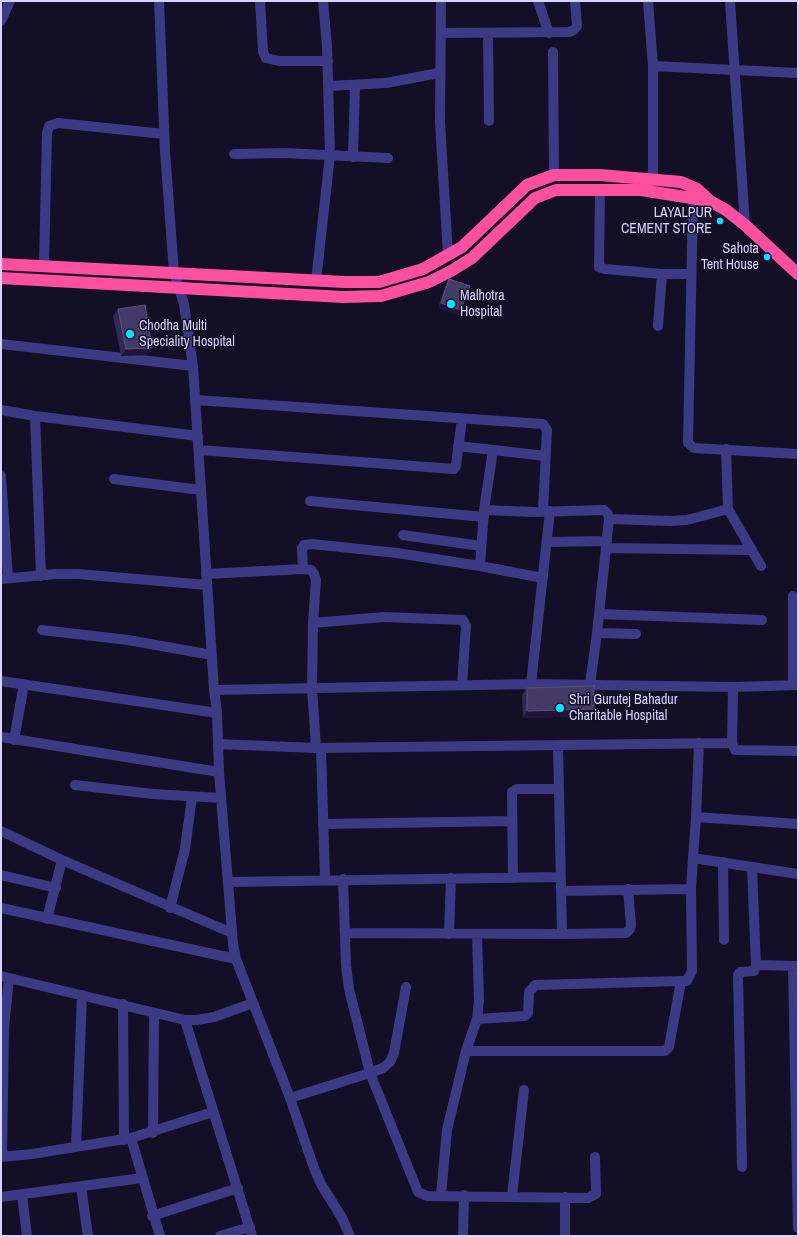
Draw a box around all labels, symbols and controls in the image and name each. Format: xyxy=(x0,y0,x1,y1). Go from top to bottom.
place label: LAYALPUR CEMENT STORE xyxy=(621,205,712,238)
marker: LAYALPUR CEMENT STORE xyxy=(715,216,725,226)
place label: Sahota Tent House xyxy=(701,241,759,274)
marker: Sahota Tent House xyxy=(762,252,772,262)
place label: Malhotra Hospital xyxy=(460,288,505,320)
marker: Malhotra Hospital xyxy=(445,298,457,310)
place label: Chodha Multi Speciality Hospital xyxy=(139,318,235,350)
marker: Chodha Multi Speciality Hospital xyxy=(124,328,136,340)
place label: Shri Gurutej Bahadur Charitable Hospital xyxy=(569,692,677,724)
marker: Shri Gurutej Bahadur Charitable Hospital xyxy=(554,702,566,714)

